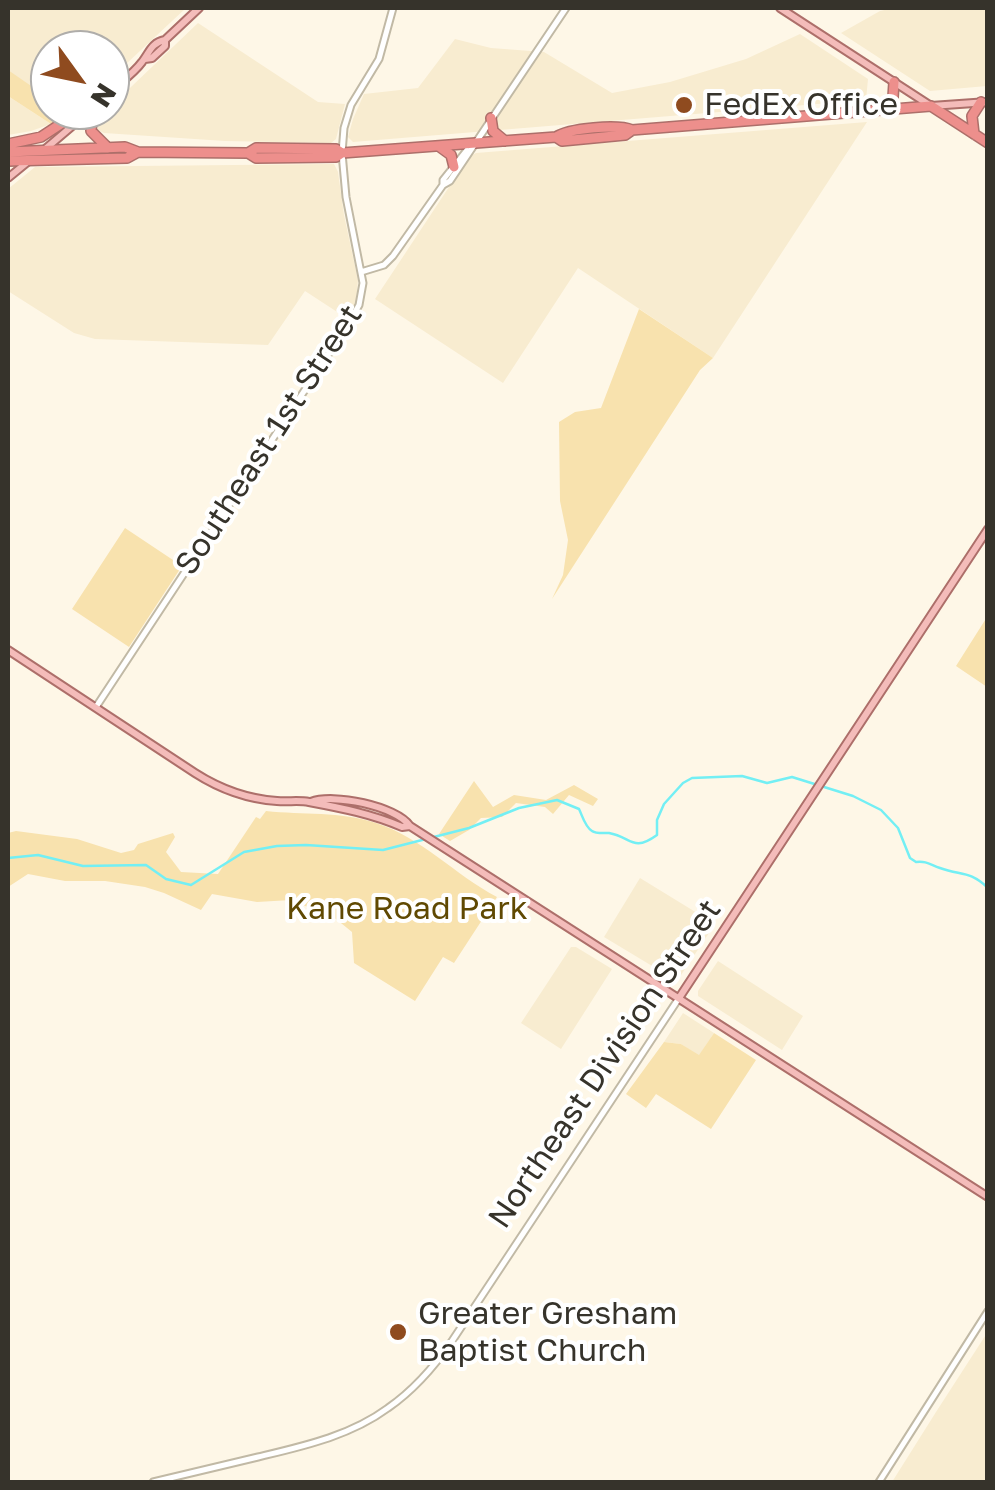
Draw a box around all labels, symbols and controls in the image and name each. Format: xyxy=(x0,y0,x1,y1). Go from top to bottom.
north arrow xyxy=(30,30,130,130)
text: N xyxy=(84,78,124,113)
place label: FedEx Office xyxy=(704,86,898,124)
marker: FedEx Office xyxy=(673,94,695,116)
street label: Southeast 1st Street xyxy=(167,298,371,582)
park label: Kane Road Park xyxy=(286,890,528,928)
street label: Northeast Division Street xyxy=(481,892,729,1236)
place label: Greater Gresham Baptist Church xyxy=(418,1295,677,1370)
marker: Greater Gresham Baptist Church xyxy=(387,1321,409,1343)

